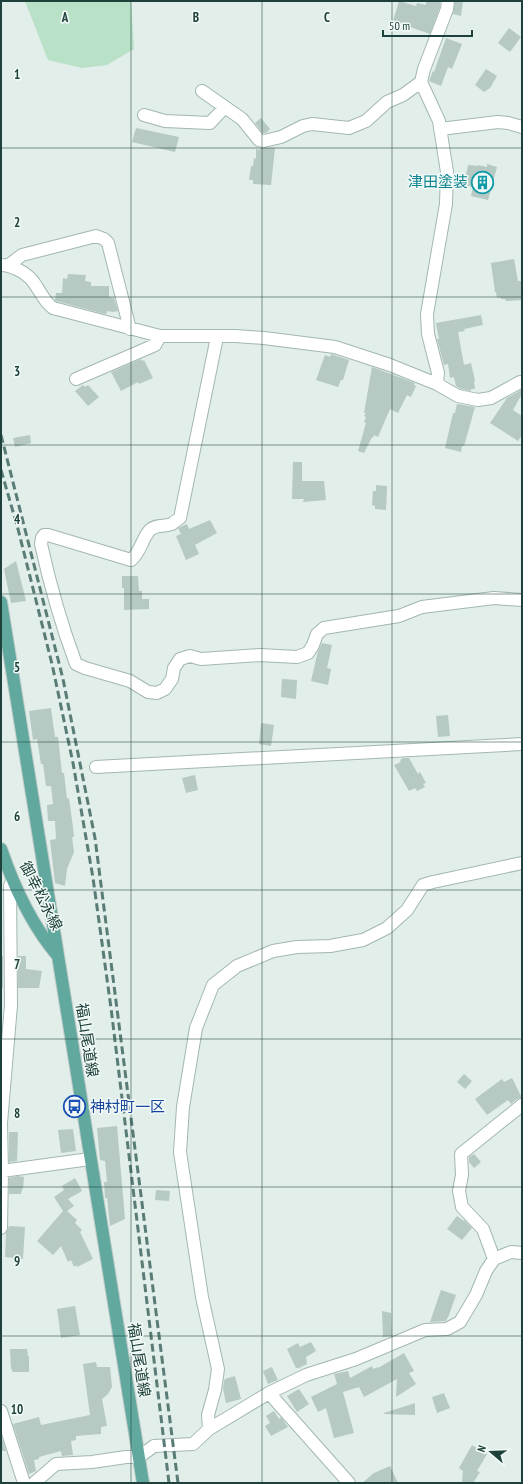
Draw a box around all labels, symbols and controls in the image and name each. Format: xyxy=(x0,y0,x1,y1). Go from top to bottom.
text: A xyxy=(61,9,69,26)
text: B xyxy=(193,9,199,26)
text: C xyxy=(324,9,330,26)
scale bar xyxy=(383,12,472,38)
text: 50 m xyxy=(389,18,410,33)
text: 1 xyxy=(14,66,20,83)
building icon: 津田塗装 xyxy=(470,169,496,195)
place label: 津田塗装 xyxy=(408,172,468,191)
text: 2 xyxy=(14,214,20,231)
text: 3 xyxy=(14,363,20,380)
text: 4 xyxy=(14,511,21,528)
text: 5 xyxy=(14,659,20,676)
text: 6 xyxy=(14,808,20,825)
street label: 御幸松永線 xyxy=(16,858,67,934)
text: 7 xyxy=(14,956,20,973)
street label: 福山尾道線 xyxy=(72,1001,103,1078)
bus stop icon: 神村町一区 xyxy=(61,1094,87,1120)
place label: 神村町一区 xyxy=(90,1097,165,1116)
text: 8 xyxy=(14,1105,20,1122)
text: 9 xyxy=(14,1253,20,1270)
street label: 福山尾道線 xyxy=(124,1321,155,1398)
text: 10 xyxy=(11,1401,23,1418)
north arrow xyxy=(471,1432,511,1472)
text: N xyxy=(474,1444,489,1454)

